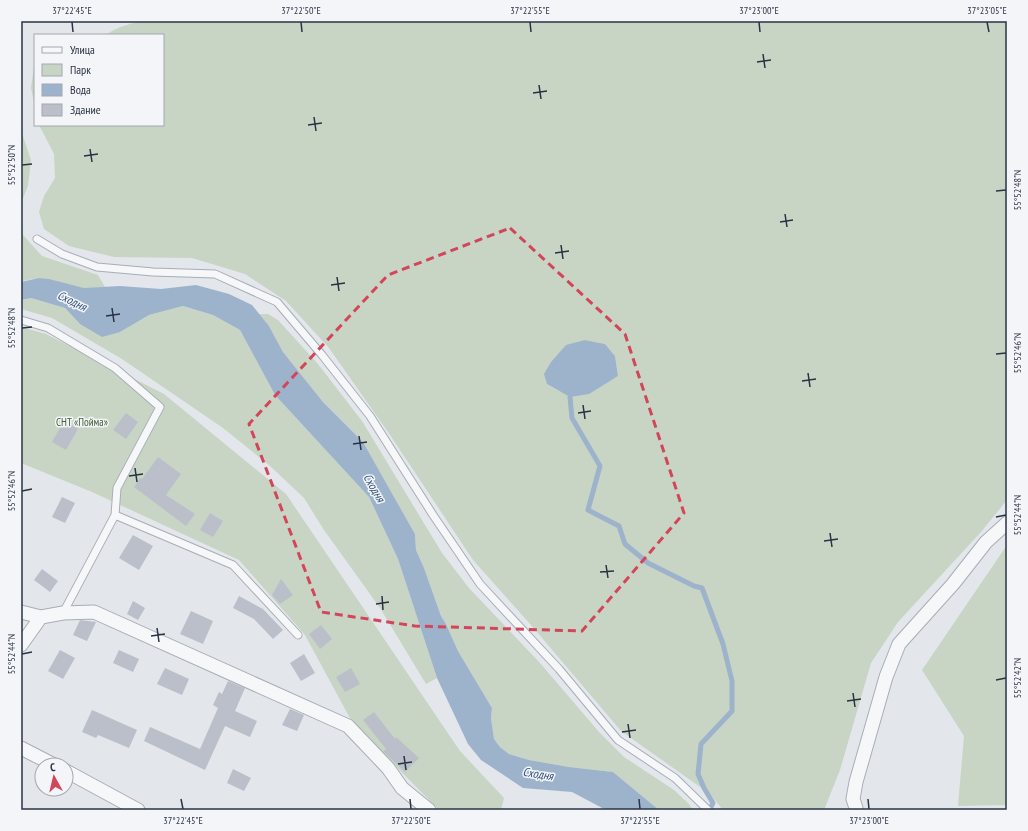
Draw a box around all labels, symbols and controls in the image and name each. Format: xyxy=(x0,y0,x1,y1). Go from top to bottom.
text: 37°22'45"E xyxy=(52,4,92,17)
text: 37°22'50"E xyxy=(281,4,321,17)
text: 37°22'55"E xyxy=(510,4,550,17)
text: 37°23'00"E xyxy=(739,4,779,17)
text: 37°23'05"E xyxy=(967,4,1007,17)
legend xyxy=(34,34,164,126)
text: Улица xyxy=(70,42,95,57)
text: Парк xyxy=(70,62,91,77)
text: Вода xyxy=(70,82,91,97)
text: Здание xyxy=(70,102,101,117)
text: 55°52'50"N xyxy=(5,145,18,185)
text: 55°52'48"N xyxy=(1011,170,1024,210)
water label: Сходня xyxy=(55,287,90,315)
text: 55°52'48"N xyxy=(5,308,18,348)
text: 55°52'46"N xyxy=(1011,333,1024,373)
park label: СНТ «Пойма» xyxy=(56,415,108,429)
text: 55°52'46"N xyxy=(5,471,18,511)
water label: Сходня xyxy=(360,471,389,506)
text: 55°52'44"N xyxy=(1011,495,1024,535)
text: 55°52'44"N xyxy=(5,634,18,674)
text: 55°52'42"N xyxy=(1011,658,1024,698)
north arrow xyxy=(34,757,74,797)
text: С xyxy=(49,760,56,774)
water label: Сходня xyxy=(522,764,556,783)
text: 37°22'45"E xyxy=(163,814,203,827)
text: 37°22'50"E xyxy=(391,814,431,827)
text: 37°22'55"E xyxy=(620,814,660,827)
text: 37°23'00"E xyxy=(849,814,889,827)

